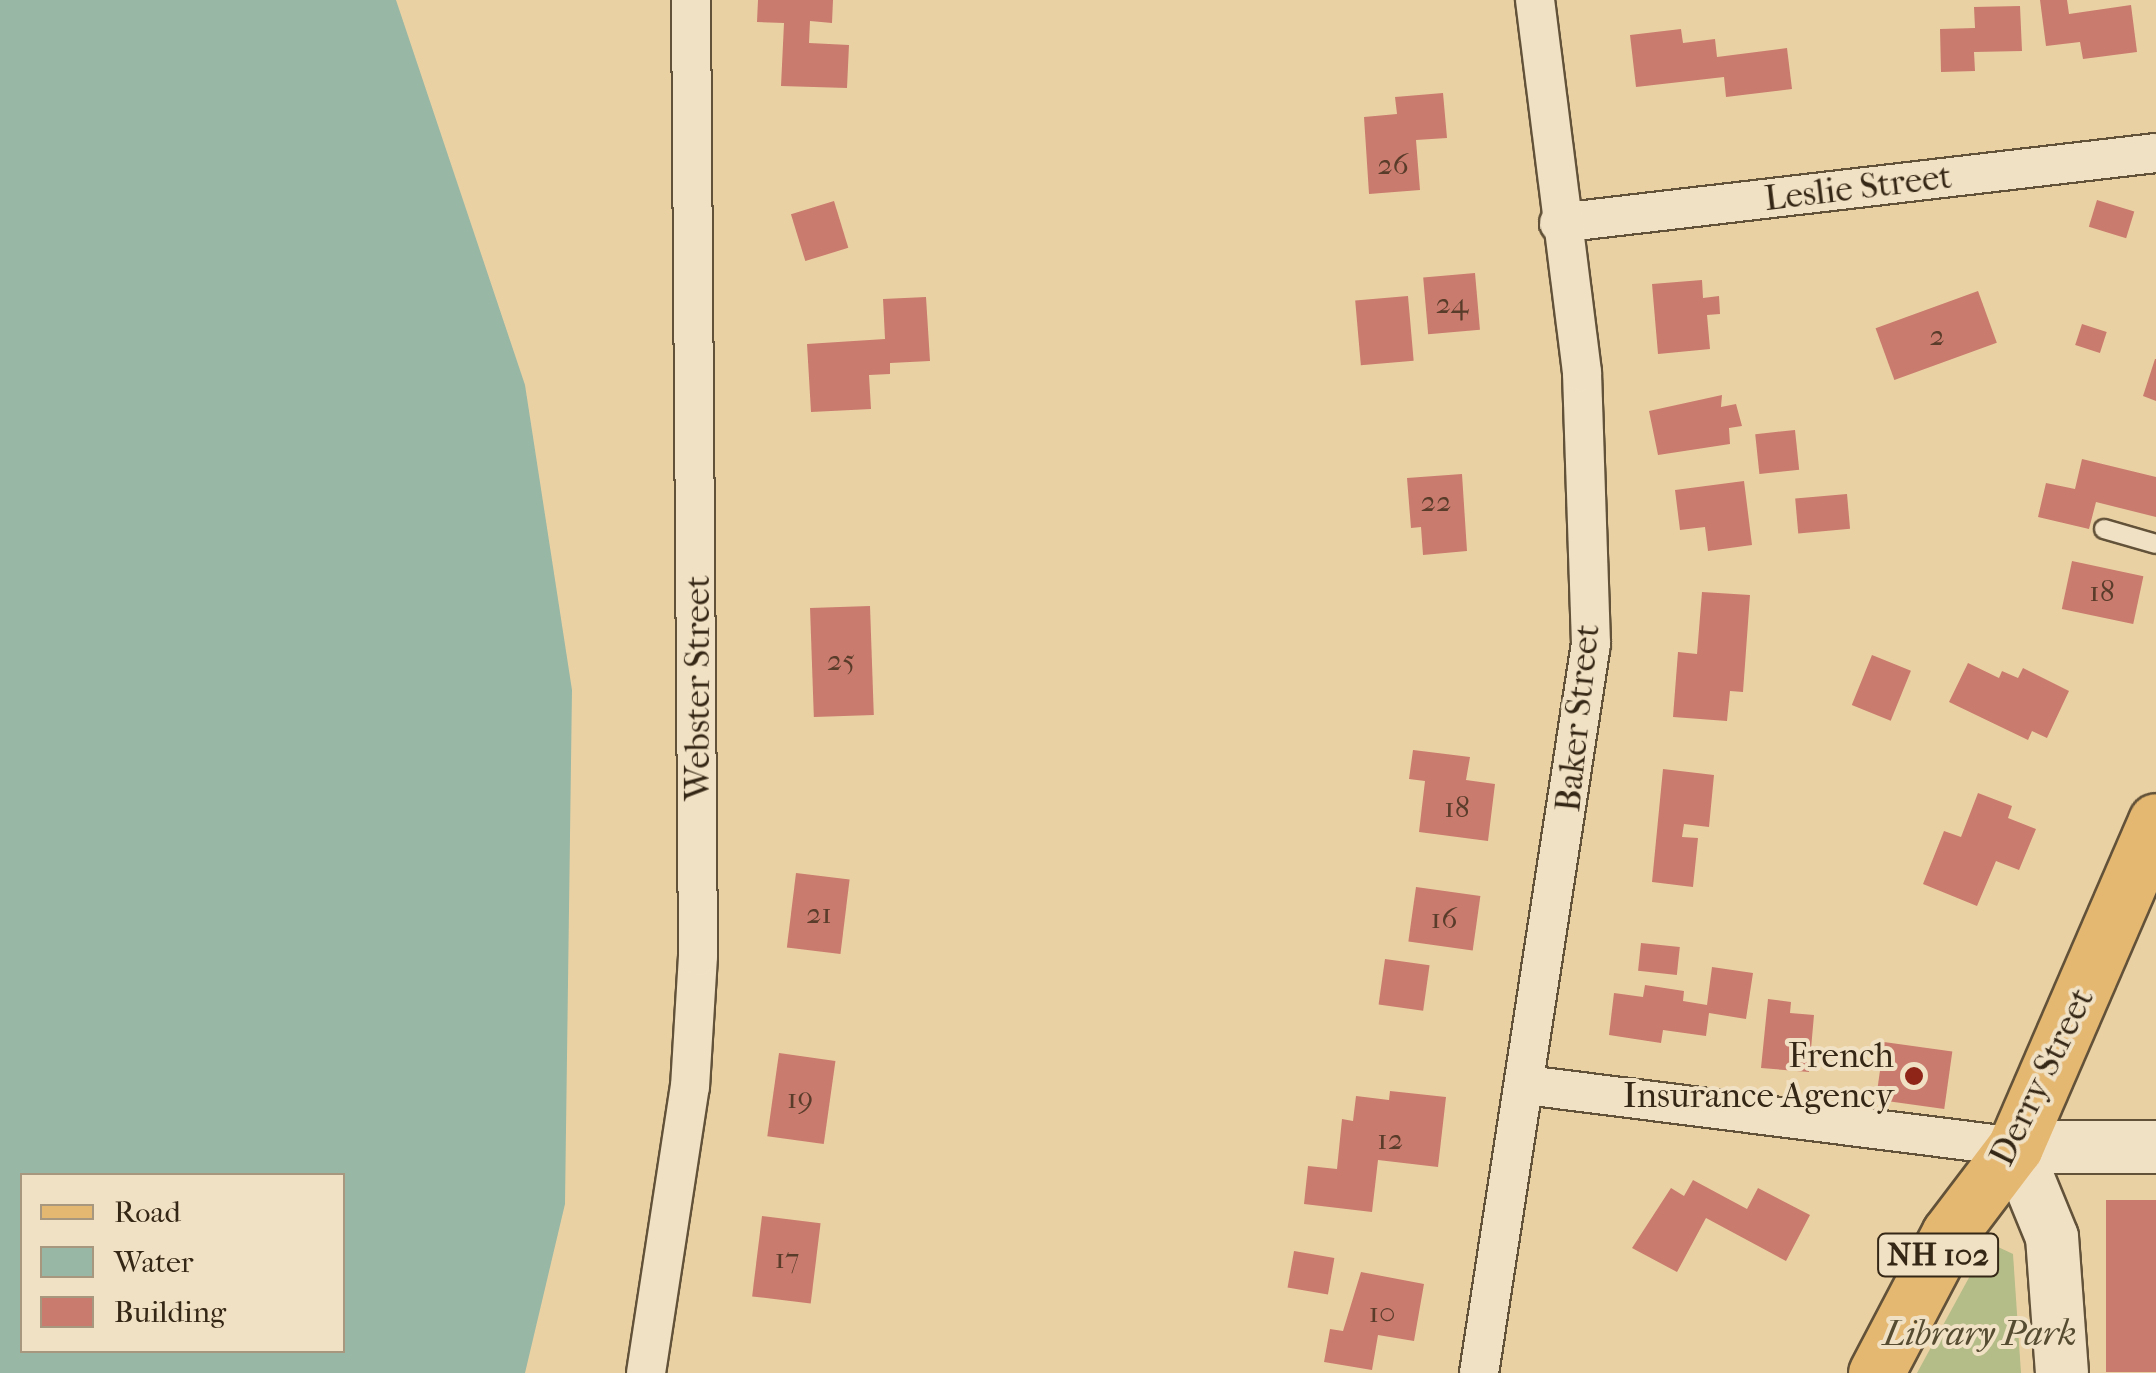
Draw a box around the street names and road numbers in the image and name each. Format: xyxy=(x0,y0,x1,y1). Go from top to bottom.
street label: Leslie Street xyxy=(1762,156,1954,220)
street label: Webster Street xyxy=(677,575,719,801)
street label: Baker Street xyxy=(1547,622,1609,814)
street label: Derry Street xyxy=(1981,981,2103,1173)
road number: NH 102 xyxy=(1876,1228,2000,1282)

